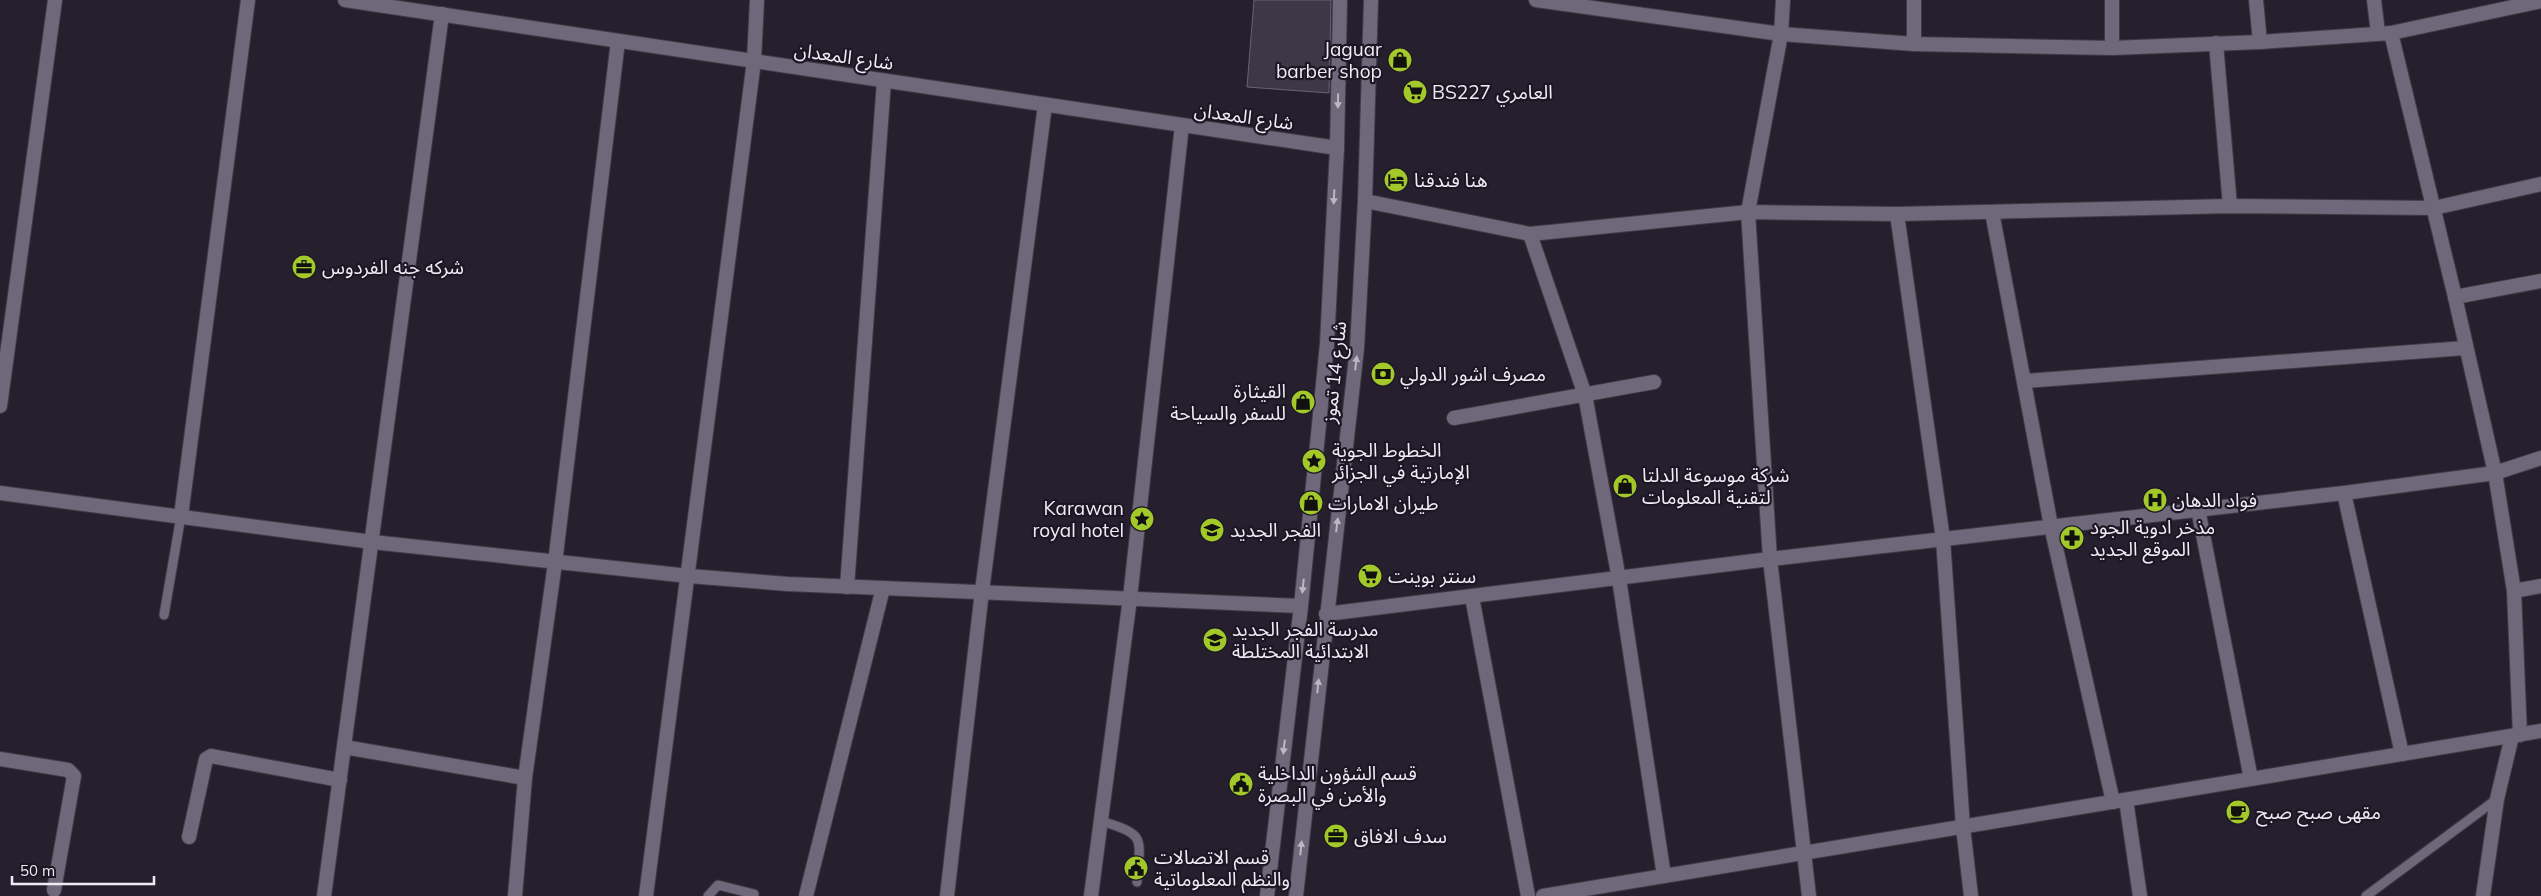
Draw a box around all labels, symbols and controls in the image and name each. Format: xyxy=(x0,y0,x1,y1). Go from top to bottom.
street label: شارع المعدان xyxy=(793,37,895,77)
place label: Jaguar barber shop xyxy=(1276,37,1382,83)
shop icon: Jaguar barber shop xyxy=(1387,47,1413,73)
supermarket icon: BS227 العامري xyxy=(1402,79,1428,105)
place label: BS227 العامري xyxy=(1432,80,1553,107)
one-way arrow xyxy=(1334,93,1342,109)
street label: شارع المعدان xyxy=(1193,97,1295,137)
hotel icon: هنا فندقنا xyxy=(1383,167,1409,193)
place label: هنا فندقنا xyxy=(1414,168,1488,192)
one-way arrow xyxy=(1330,189,1338,205)
office icon: شركه جنه الفردوس xyxy=(291,254,317,280)
place label: شركه جنه الفردوس xyxy=(322,255,464,279)
street label: شارع 14 تموز xyxy=(1317,320,1353,425)
one-way arrow xyxy=(1352,355,1360,371)
bank icon: مصرف اشور الدولي xyxy=(1370,361,1396,387)
place label: مصرف اشور الدولي xyxy=(1400,362,1546,389)
place label: القيثارة للسفر والسياحة xyxy=(1170,379,1286,425)
shop icon: القيثارة للسفر والسياحة xyxy=(1290,389,1316,415)
place label: الخطوط الجوية الإمارتية في الجزائر xyxy=(1331,438,1470,487)
place icon: الخطوط الجوية الإمارتية في الجزائر xyxy=(1301,448,1327,474)
place label: شركة موسوعة الدلتا لتقنية المعلومات xyxy=(1642,463,1789,509)
shop icon: شركة موسوعة الدلتا لتقنية المعلومات xyxy=(1612,473,1638,499)
hospital icon: فواد الدهان xyxy=(2142,487,2168,513)
place label: فواد الدهان xyxy=(2172,488,2257,512)
shop icon: طيران الامارات xyxy=(1298,490,1324,516)
place label: طيران الامارات xyxy=(1328,491,1439,515)
place label: Karawan royal hotel xyxy=(1032,496,1124,542)
place icon: Karawan royal hotel xyxy=(1129,506,1155,532)
place label: مذخر ادوية الجود الموقع الجديد xyxy=(2090,515,2215,564)
one-way arrow xyxy=(1333,516,1341,532)
school or university icon: الفجر الجديد xyxy=(1199,517,1225,543)
place label: الفجر الجديد xyxy=(1230,518,1321,542)
pharmacy icon: مذخر ادوية الجود الموقع الجديد xyxy=(2059,525,2085,551)
supermarket icon: سنتر بوينت xyxy=(1357,563,1383,589)
place label: سنتر بوينت xyxy=(1388,564,1476,588)
one-way arrow xyxy=(1298,578,1306,594)
place label: مدرسة الفجر الجديد الابتدائية المختلطة xyxy=(1232,617,1379,663)
school or university icon: مدرسة الفجر الجديد الابتدائية المختلطة xyxy=(1202,627,1228,653)
one-way arrow xyxy=(1315,678,1323,694)
one-way arrow xyxy=(1280,739,1288,755)
place label: قسم الشؤون الداخلية والأمن في البصرة xyxy=(1258,761,1417,810)
public building icon: قسم الشؤون الداخلية والأمن في البصرة xyxy=(1228,771,1254,797)
cafe icon: مقهى صبح صبح xyxy=(2225,799,2251,825)
place label: مقهى صبح صبح xyxy=(2256,800,2381,827)
office icon: سدف الافاق xyxy=(1323,823,1349,849)
place label: سدف الافاق xyxy=(1354,824,1447,848)
one-way arrow xyxy=(1297,839,1305,855)
place label: قسم الاتصالات والنظم المعلوماتية xyxy=(1154,845,1290,894)
scale bar xyxy=(12,854,155,886)
public building icon: قسم الاتصالات والنظم المعلوماتية xyxy=(1123,855,1149,881)
text: 50 m xyxy=(20,861,55,880)

